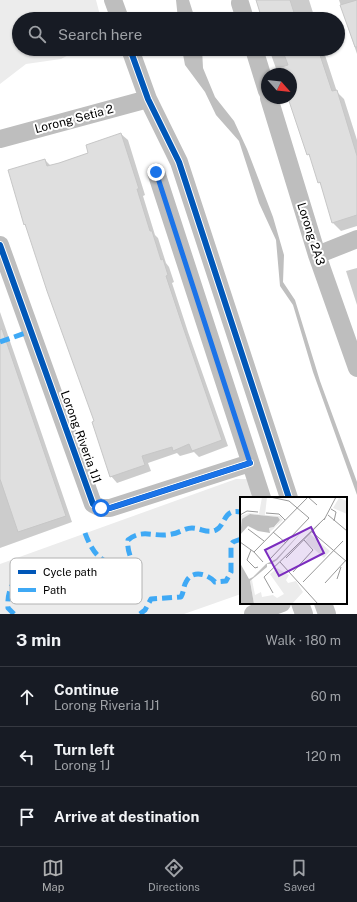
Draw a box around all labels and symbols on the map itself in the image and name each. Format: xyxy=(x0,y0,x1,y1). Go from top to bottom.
north arrow xyxy=(261,68,297,104)
street label: Lorong Setia 2 xyxy=(33,102,115,136)
route end xyxy=(147,163,165,181)
street label: Lorong 2A3 xyxy=(294,201,328,267)
street label: Lorong Riveria 1J1 xyxy=(58,389,104,485)
inset map xyxy=(240,497,347,604)
route start xyxy=(92,499,110,517)
legend xyxy=(10,558,142,604)
text: Cycle path xyxy=(43,566,97,578)
text: Path xyxy=(43,584,66,596)

